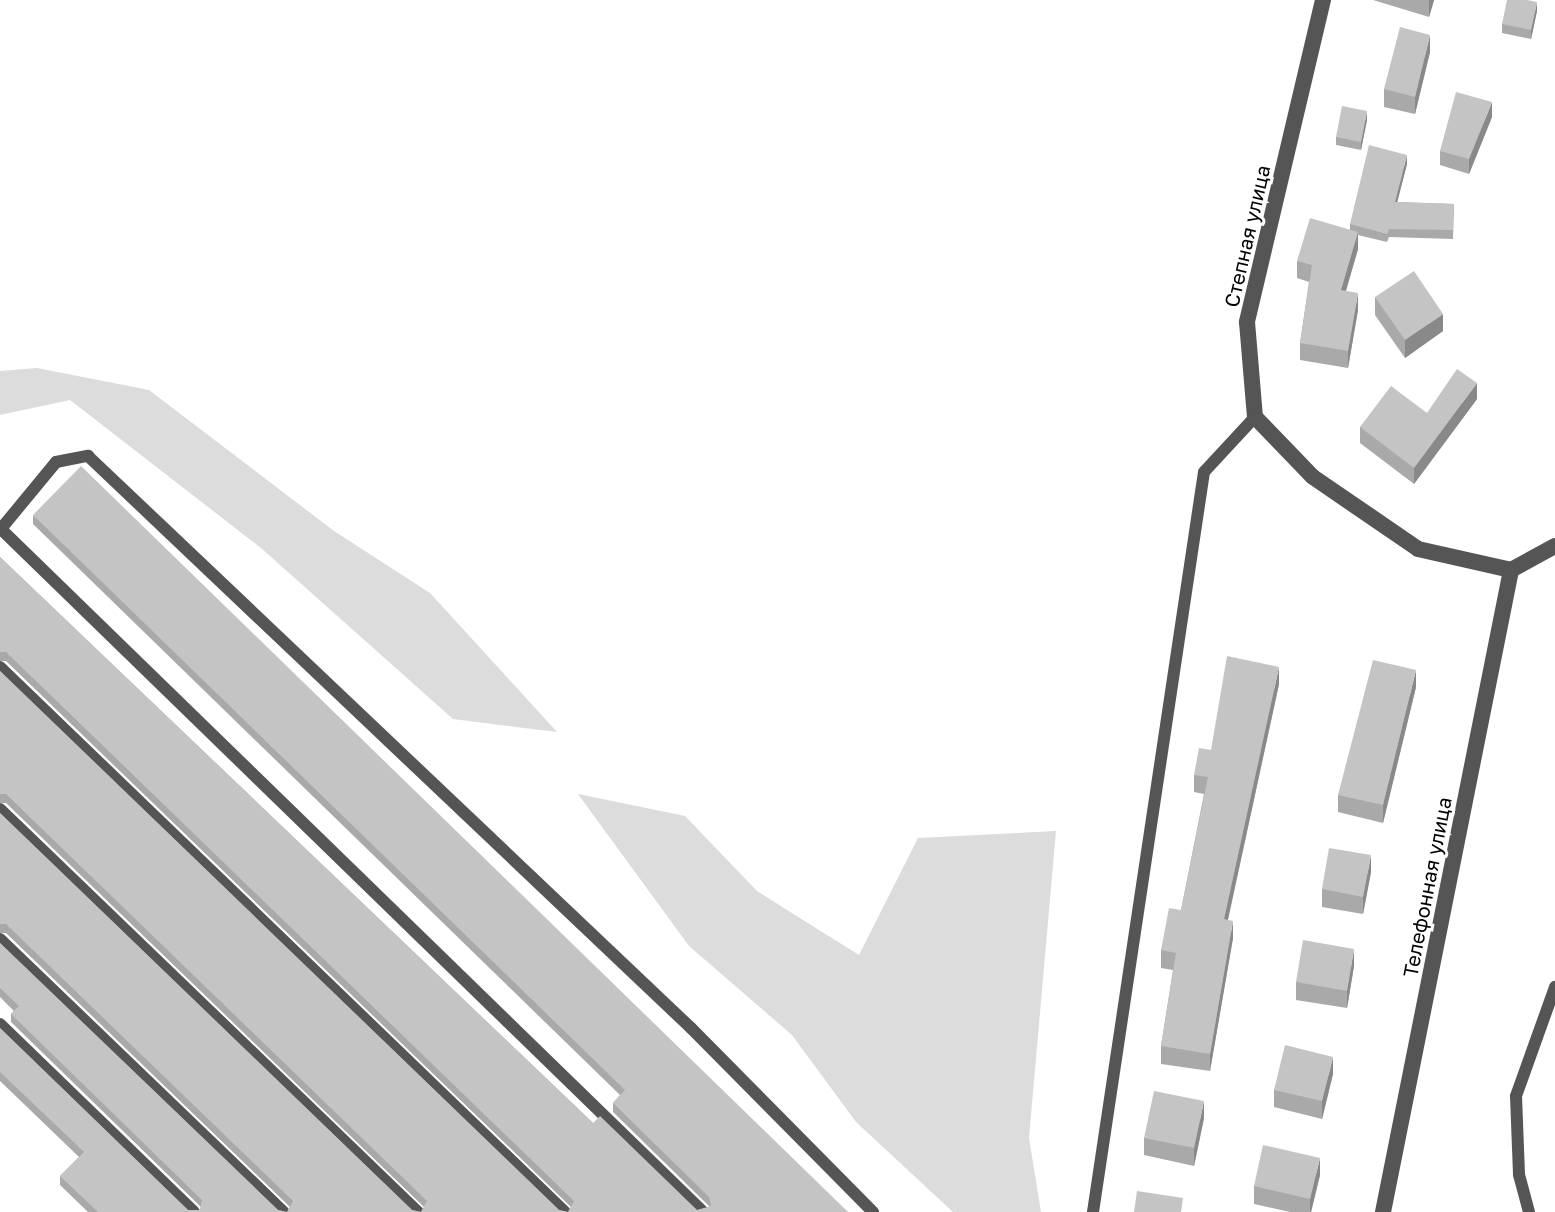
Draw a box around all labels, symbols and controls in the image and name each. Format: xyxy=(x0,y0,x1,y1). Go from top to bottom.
street label: Степная улица xyxy=(1219,163,1275,309)
street label: Телефонная улица xyxy=(1398,795,1456,979)

